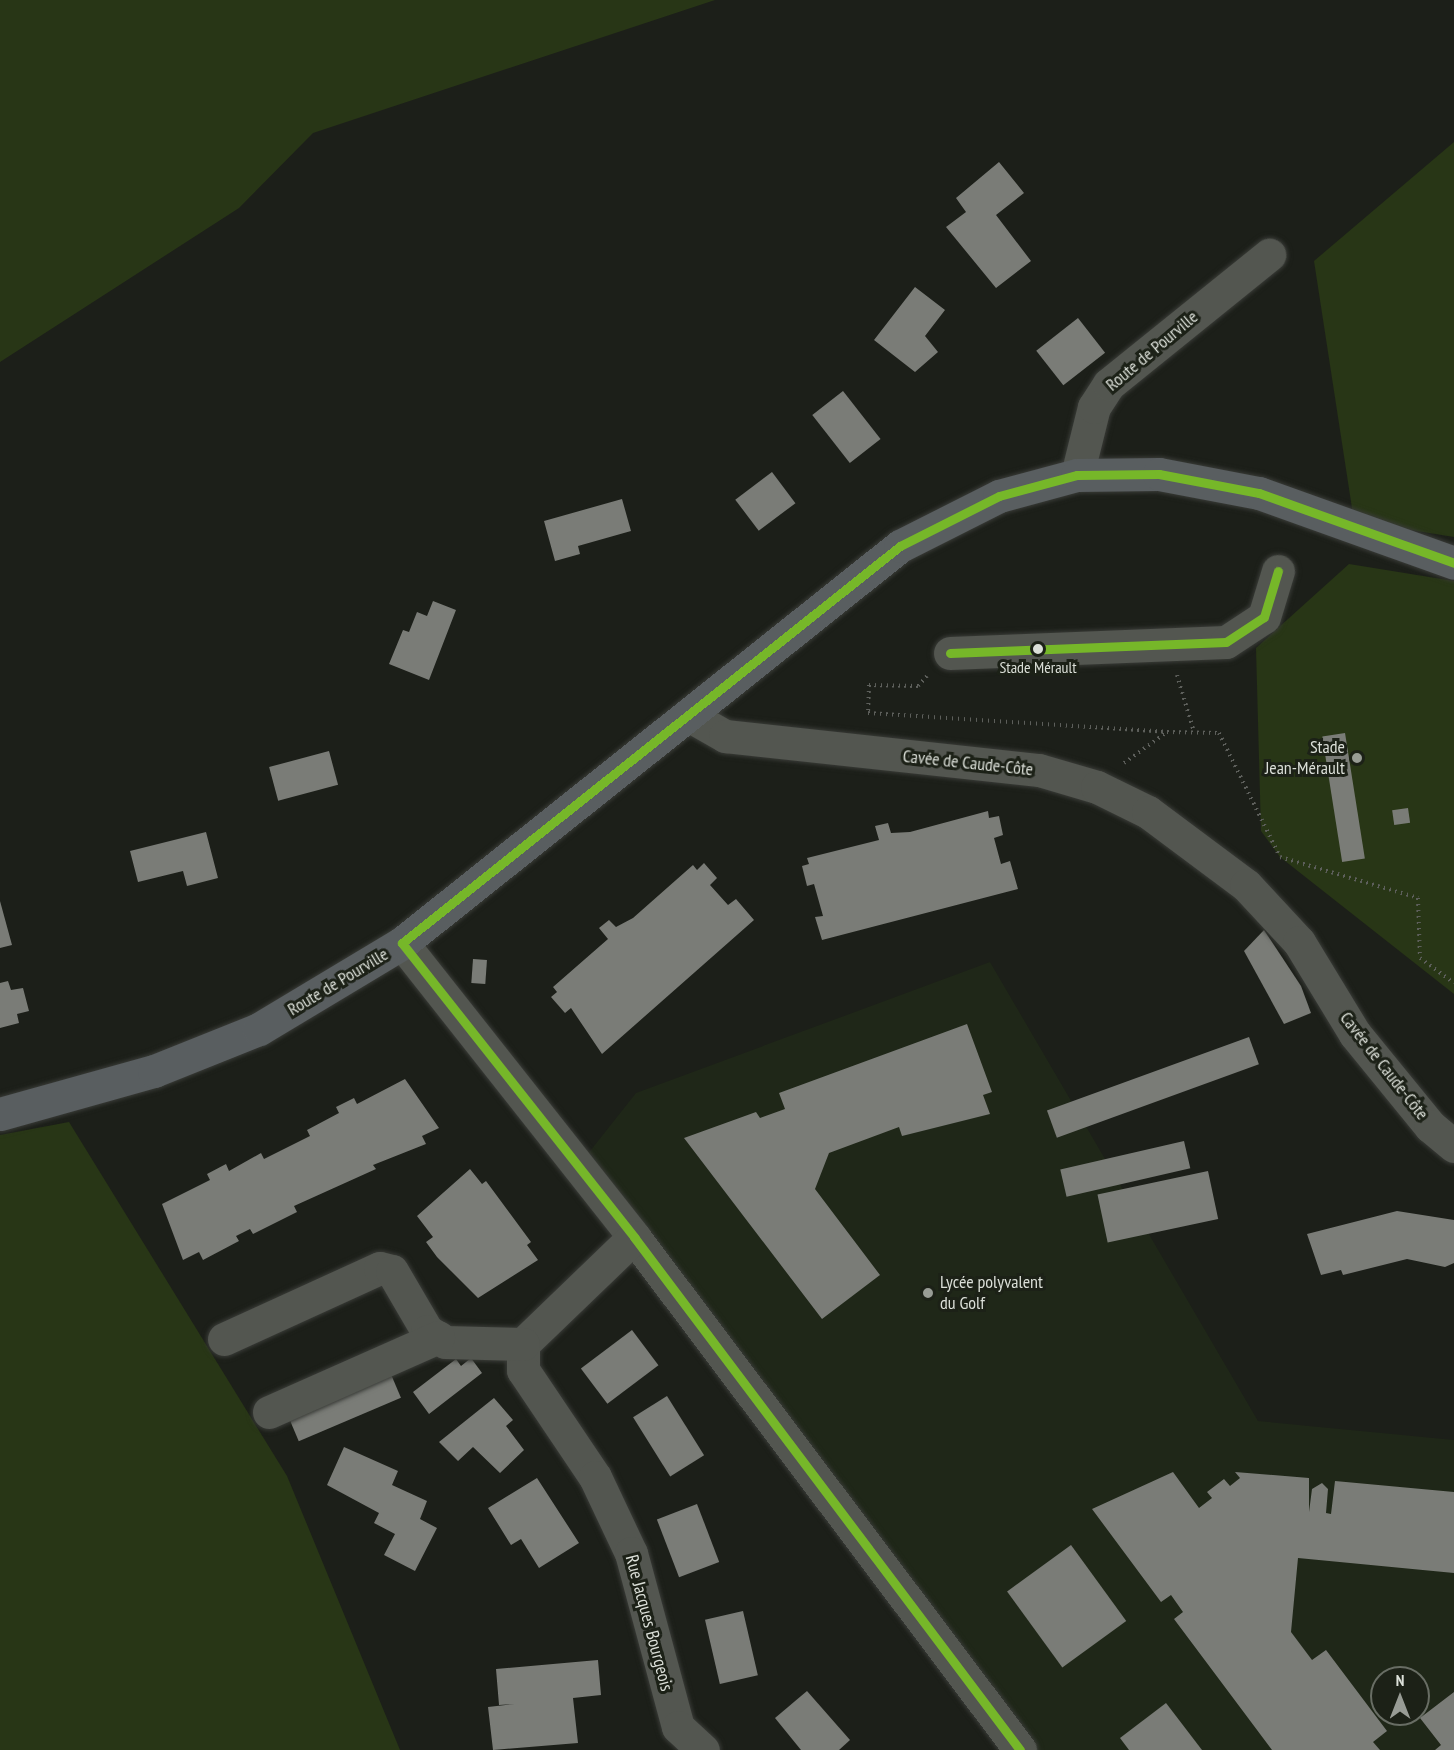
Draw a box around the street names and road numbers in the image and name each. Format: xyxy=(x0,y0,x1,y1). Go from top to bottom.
street label: Route de Pourville xyxy=(1102,306,1202,396)
street label: Cavée de Caude-Côte xyxy=(902,745,1034,781)
street label: Route de Pourville xyxy=(284,944,392,1020)
street label: Cavée de Caude-Côte xyxy=(1335,1008,1433,1124)
street label: Rue Jacques Bourgeois xyxy=(620,1553,678,1693)

